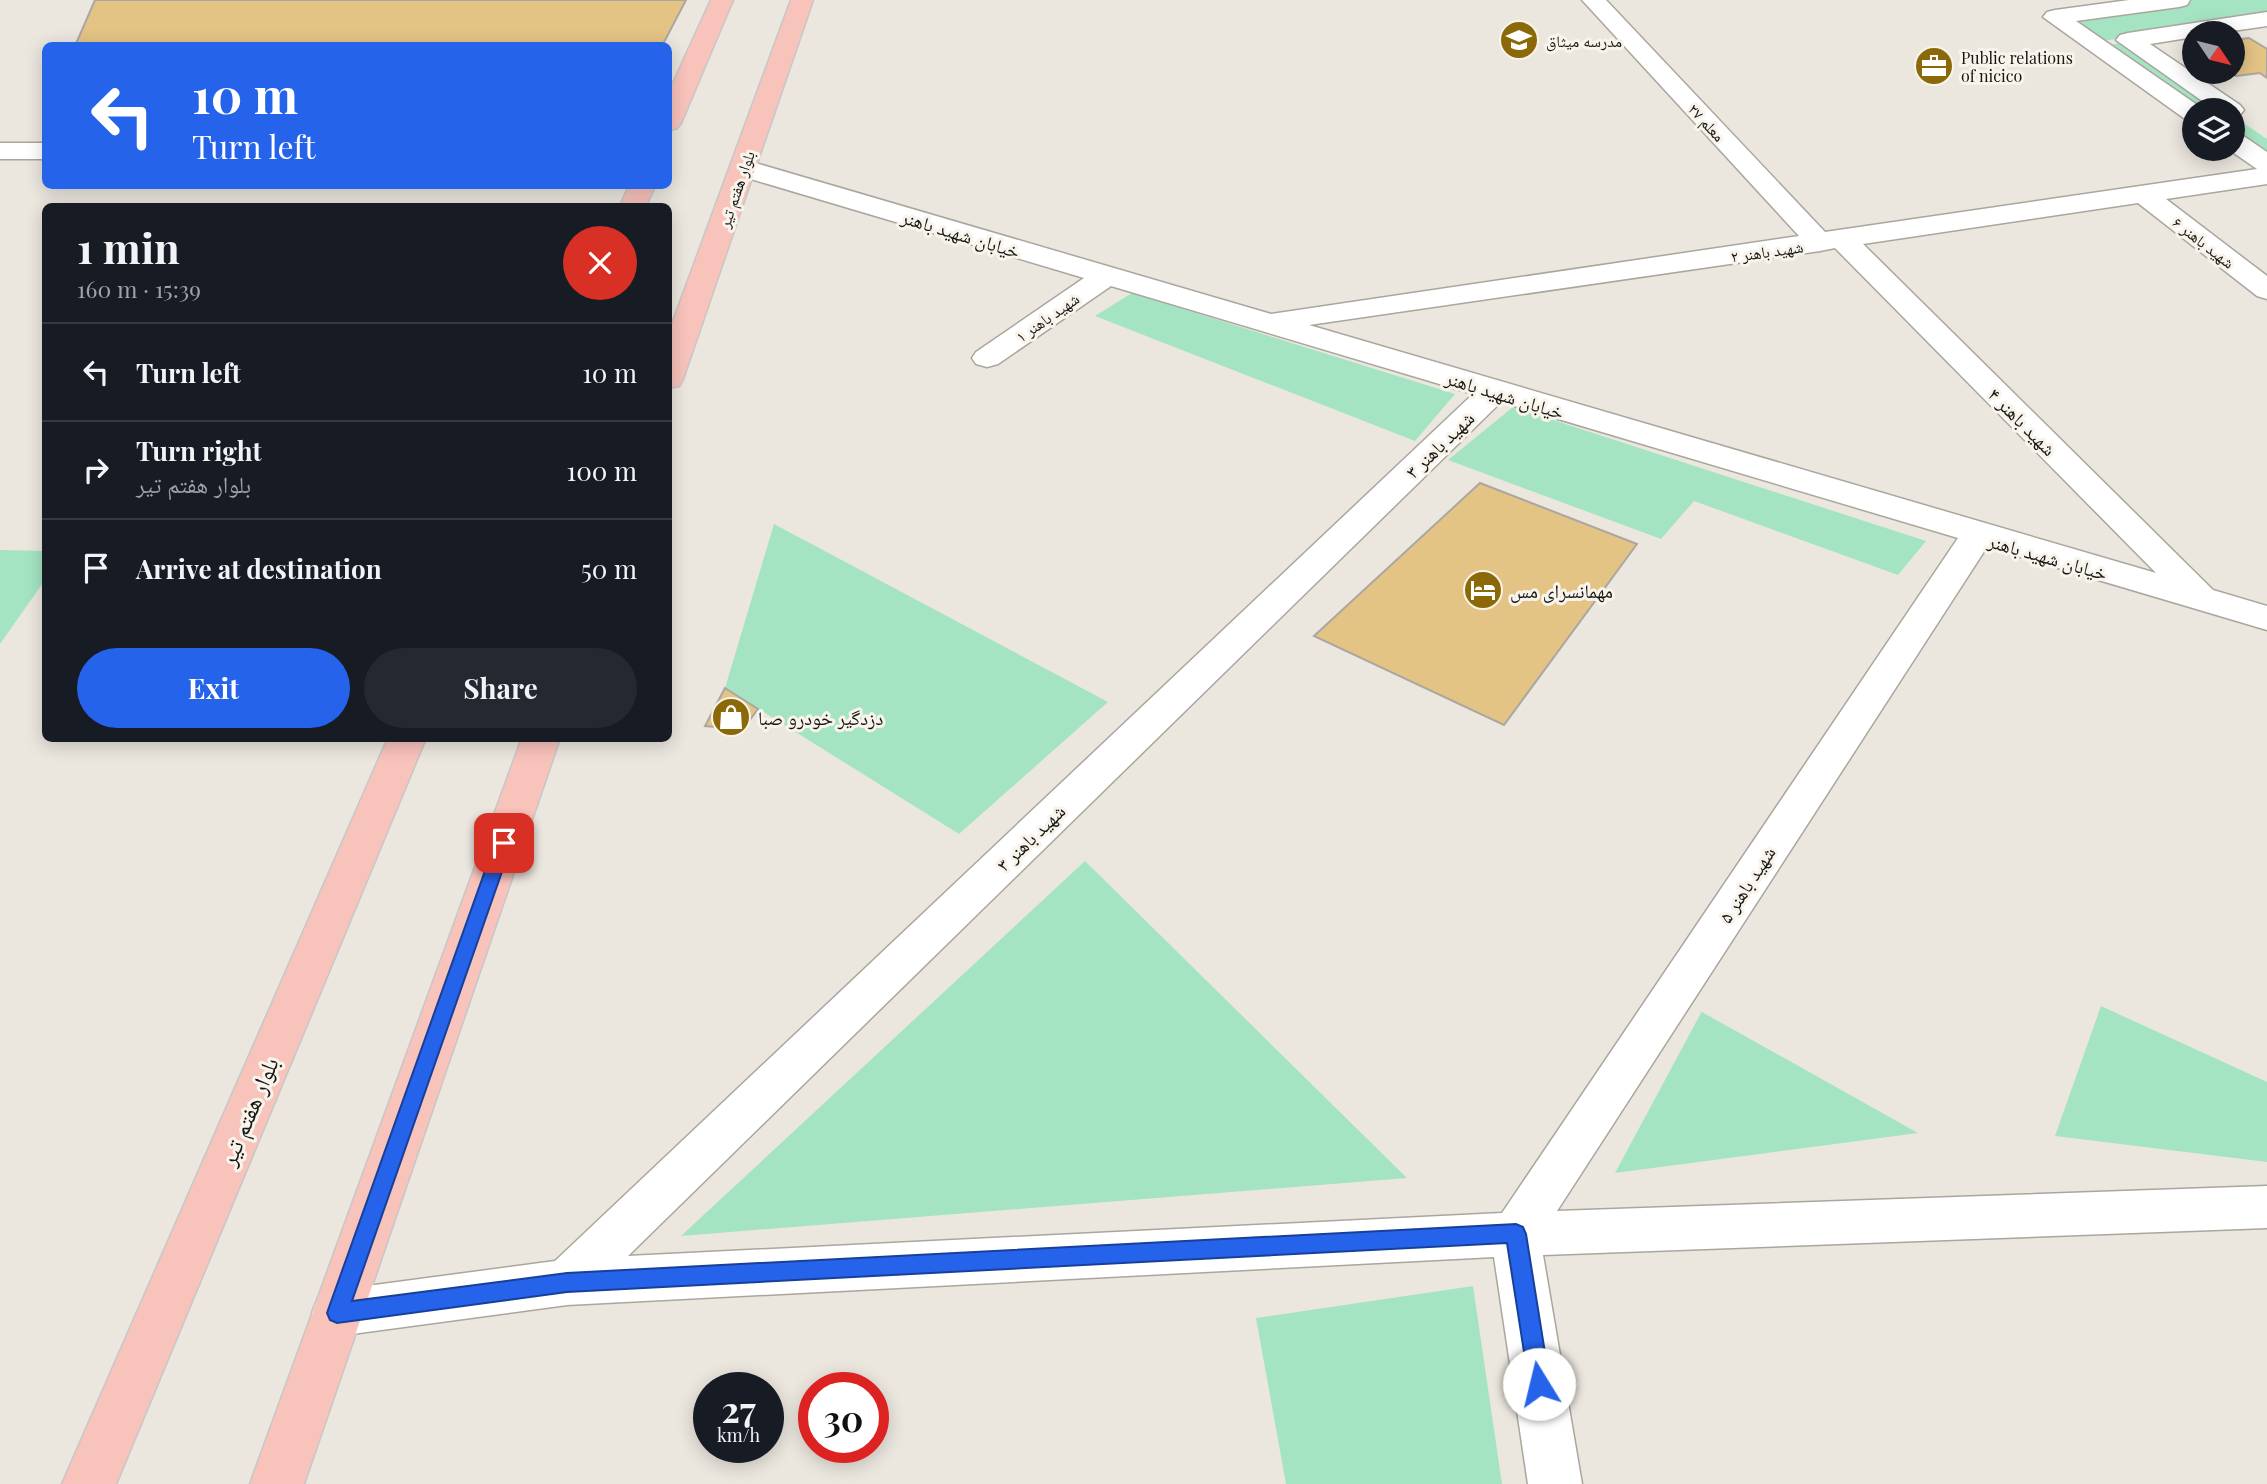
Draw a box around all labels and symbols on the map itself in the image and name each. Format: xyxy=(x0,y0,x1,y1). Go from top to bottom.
school or university icon: مدرسه میثاق xyxy=(1498,19,1540,61)
north arrow xyxy=(2182,21,2245,84)
place label: مدرسه میثاق xyxy=(1546,30,1622,52)
office icon: Public relations of nicico xyxy=(1913,45,1955,87)
place label: Public relations of nicico xyxy=(1961,47,2073,86)
street label: معلم ۲۷ xyxy=(1683,99,1730,146)
street label: بلوار هفتم تیر xyxy=(713,148,760,232)
street label: خیابان شهید باهنر xyxy=(897,202,1024,263)
street label: شهید باهنر ۶ xyxy=(2169,211,2239,273)
street label: شهید باهنر ۲ xyxy=(1729,236,1805,266)
street label: شهید باهنر ۱ xyxy=(1011,288,1083,346)
street label: خیابان شهید باهنر xyxy=(1441,363,1568,424)
street label: شهید باهنر ۴ xyxy=(1983,381,2063,461)
street label: شهید باهنر ۳ xyxy=(1399,405,1479,483)
street label: خیابان شهید باهنر xyxy=(1984,526,2111,585)
hotel icon: مهمانسرای مس xyxy=(1462,569,1504,611)
place label: مهمانسرای مس xyxy=(1510,577,1613,603)
shop icon: دزدگیر خودرو صبا xyxy=(710,696,752,738)
place label: دزدگیر خودرو صبا xyxy=(758,704,883,730)
street label: شهید باهنر ۳ xyxy=(990,798,1070,876)
pin xyxy=(474,813,534,873)
street label: شهید باهنر ۵ xyxy=(1712,841,1780,927)
street label: بلوار هفتم تیر xyxy=(211,1052,287,1172)
position arrow xyxy=(1502,1347,1576,1421)
speed limit sign: 30 xyxy=(798,1372,889,1463)

